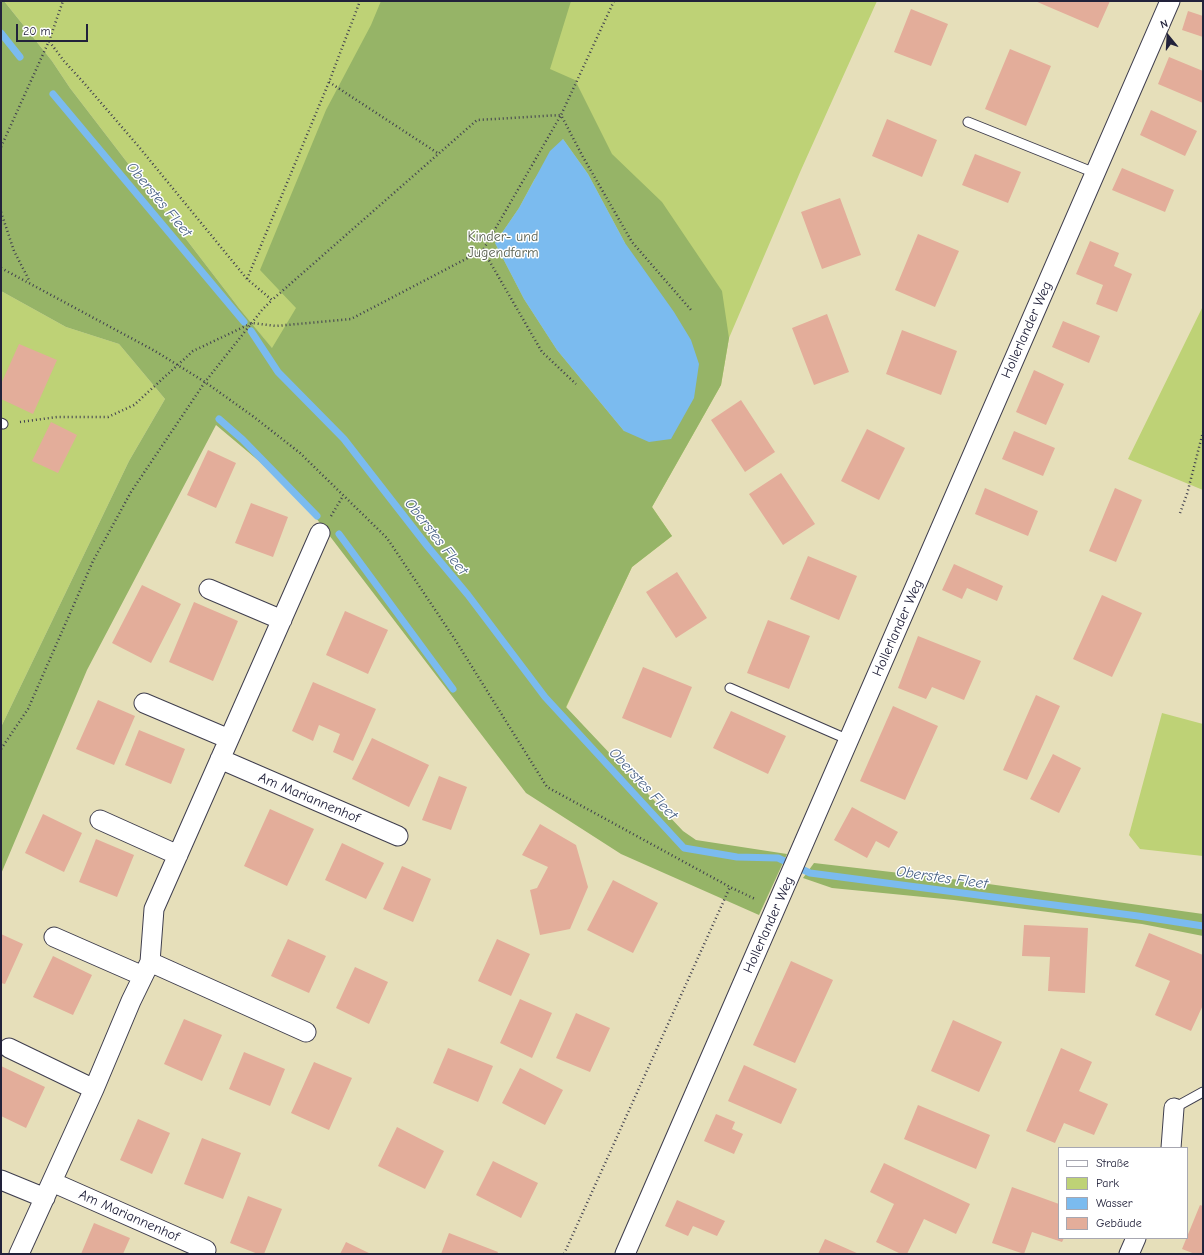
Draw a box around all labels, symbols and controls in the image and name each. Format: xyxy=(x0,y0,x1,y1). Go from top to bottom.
scale bar xyxy=(18,16,90,42)
north arrow xyxy=(1148,16,1188,56)
text: N xyxy=(1159,17,1170,31)
text: 20 m xyxy=(23,24,51,38)
water label: Oberstes Fleet xyxy=(122,159,196,241)
park label: Kinder- und Jugendfarm xyxy=(467,229,539,262)
street label: Hollerlander Weg xyxy=(998,279,1056,381)
water label: Oberstes Fleet xyxy=(400,495,472,579)
street label: Hollerlander Weg xyxy=(869,577,927,679)
water label: Oberstes Fleet xyxy=(605,744,681,824)
street label: Am Mariannenhof xyxy=(256,769,362,827)
water label: Oberstes Fleet xyxy=(895,863,989,893)
street label: Hollerlander Weg xyxy=(740,874,798,976)
legend xyxy=(1058,1147,1188,1239)
text: Straße xyxy=(1096,1156,1129,1170)
text: Park xyxy=(1096,1176,1119,1190)
street label: Am Mariannenhof xyxy=(76,1186,182,1246)
text: Wasser xyxy=(1096,1196,1133,1210)
text: Gebäude xyxy=(1096,1216,1142,1230)

